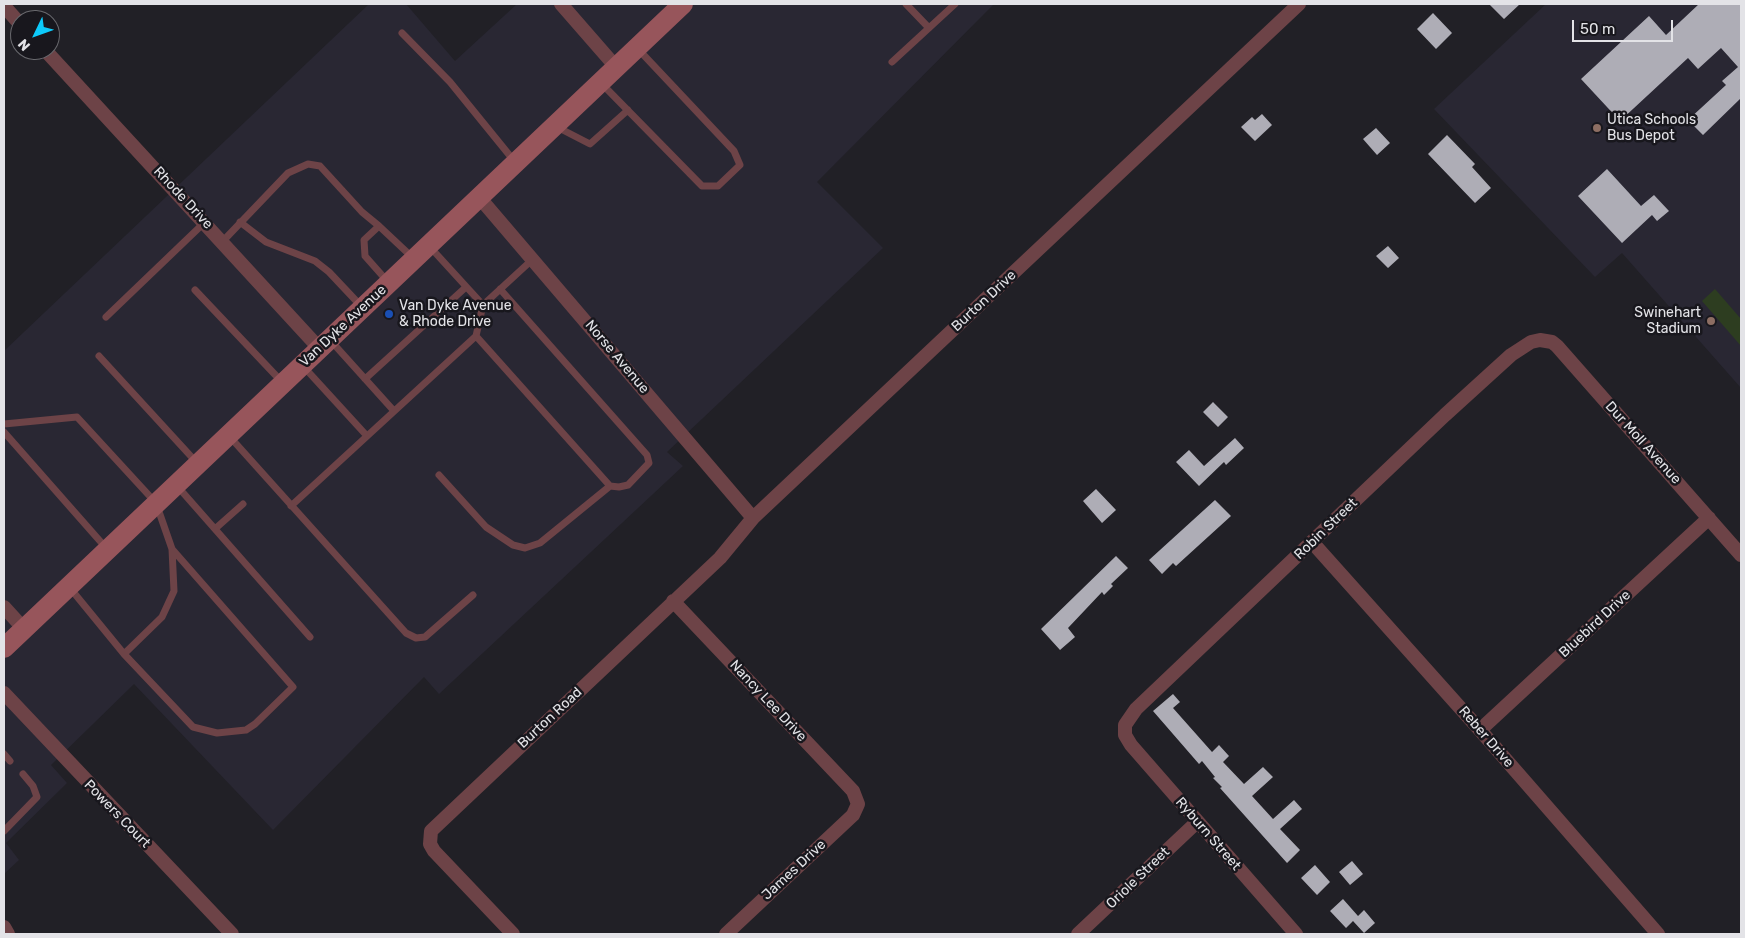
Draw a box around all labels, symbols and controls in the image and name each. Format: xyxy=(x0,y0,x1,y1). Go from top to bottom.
north arrow xyxy=(10,10,60,60)
scale bar xyxy=(1575,10,1676,42)
text: 50 m xyxy=(1580,20,1615,38)
text: N xyxy=(15,35,34,54)
place label: Utica Schools Bus Depot xyxy=(1607,112,1696,144)
marker: Utica Schools Bus Depot xyxy=(1591,122,1603,134)
street label: Rhode Drive xyxy=(150,163,216,233)
street label: Burton Drive xyxy=(948,267,1020,335)
street label: Van Dyke Avenue xyxy=(296,281,390,371)
place label: Van Dyke Avenue & Rhode Drive xyxy=(399,298,512,331)
place label: Swinehart Stadium xyxy=(1634,305,1701,338)
marker: Van Dyke Avenue & Rhode Drive xyxy=(383,308,395,320)
marker: Swinehart Stadium xyxy=(1705,315,1717,327)
street label: Norse Avenue xyxy=(581,317,653,397)
street label: Dur Moll Avenue xyxy=(1602,398,1684,488)
street label: Robin Street xyxy=(1291,495,1361,563)
street label: Bluebird Drive xyxy=(1556,587,1634,661)
street label: Nancy Lee Drive xyxy=(726,657,810,745)
street label: Burton Road xyxy=(514,684,586,752)
street label: Reber Drive xyxy=(1455,703,1517,771)
street label: Powers Court xyxy=(80,776,154,852)
street label: Ryburn Street xyxy=(1172,794,1244,874)
street label: James Drive xyxy=(759,836,829,904)
street label: Oriole Street xyxy=(1103,844,1173,912)

